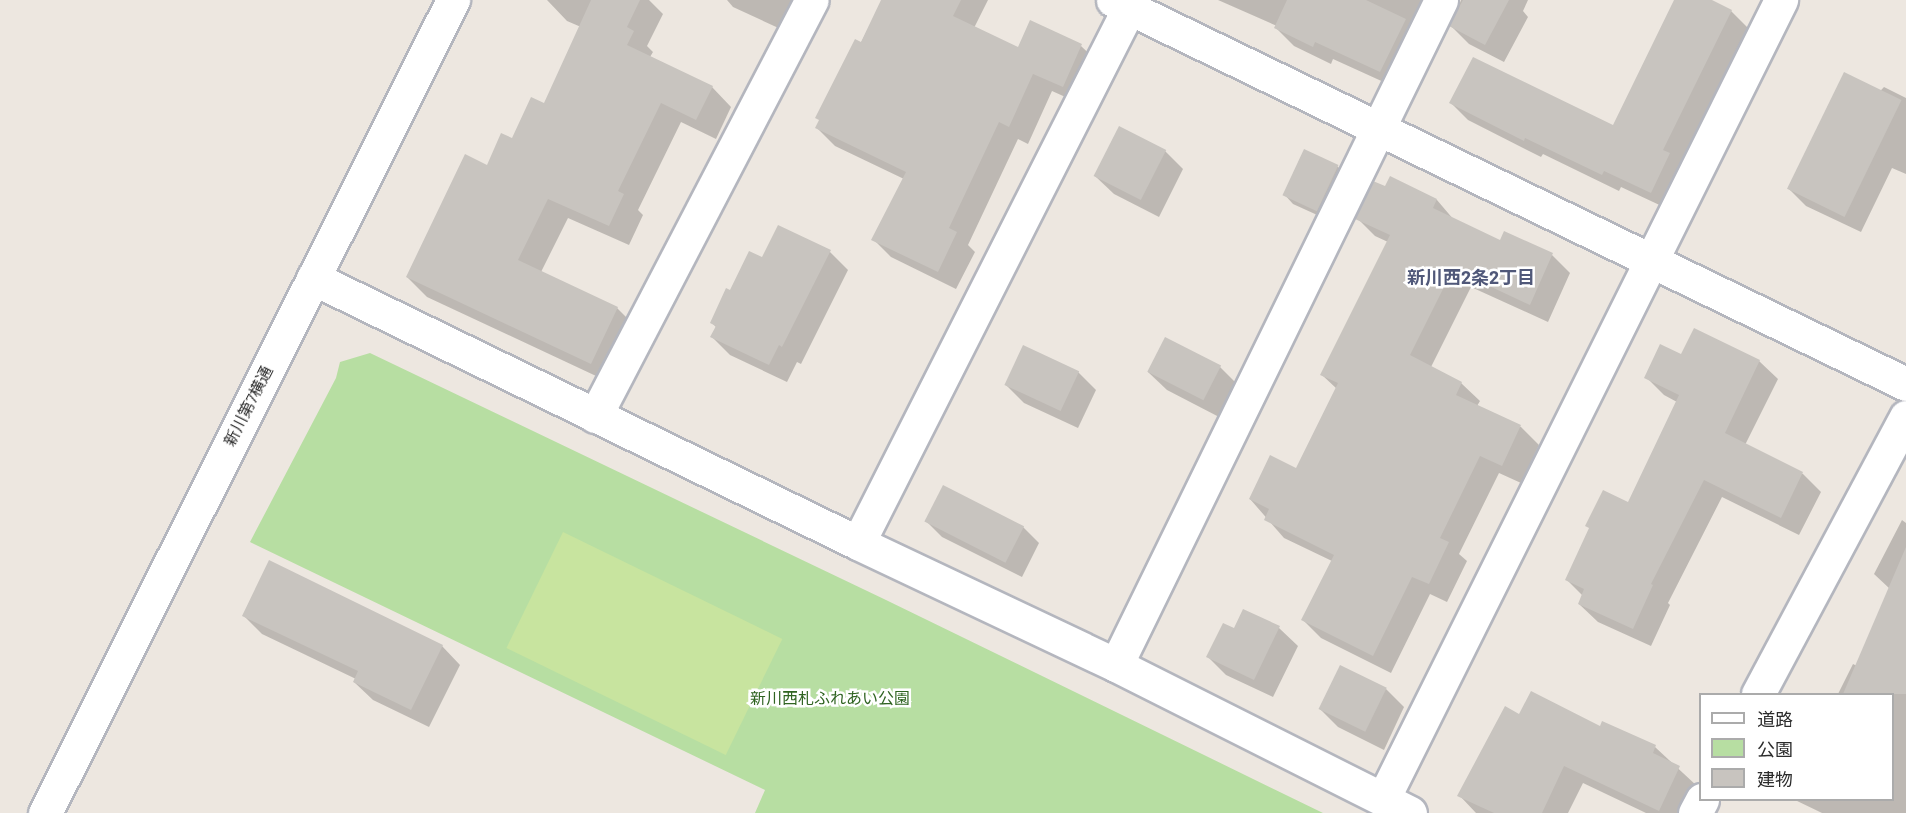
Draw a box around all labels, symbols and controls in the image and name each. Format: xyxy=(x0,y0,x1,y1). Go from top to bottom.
district label: 新川西2条2丁目 xyxy=(1407,266,1535,288)
street label: 新川第7横通 xyxy=(220,363,276,449)
park label: 新川西札ふれあい公園 xyxy=(750,688,910,708)
legend xyxy=(1699,693,1894,801)
text: 道路 xyxy=(1757,708,1793,730)
text: 公園 xyxy=(1757,738,1793,760)
text: 建物 xyxy=(1757,768,1793,790)

